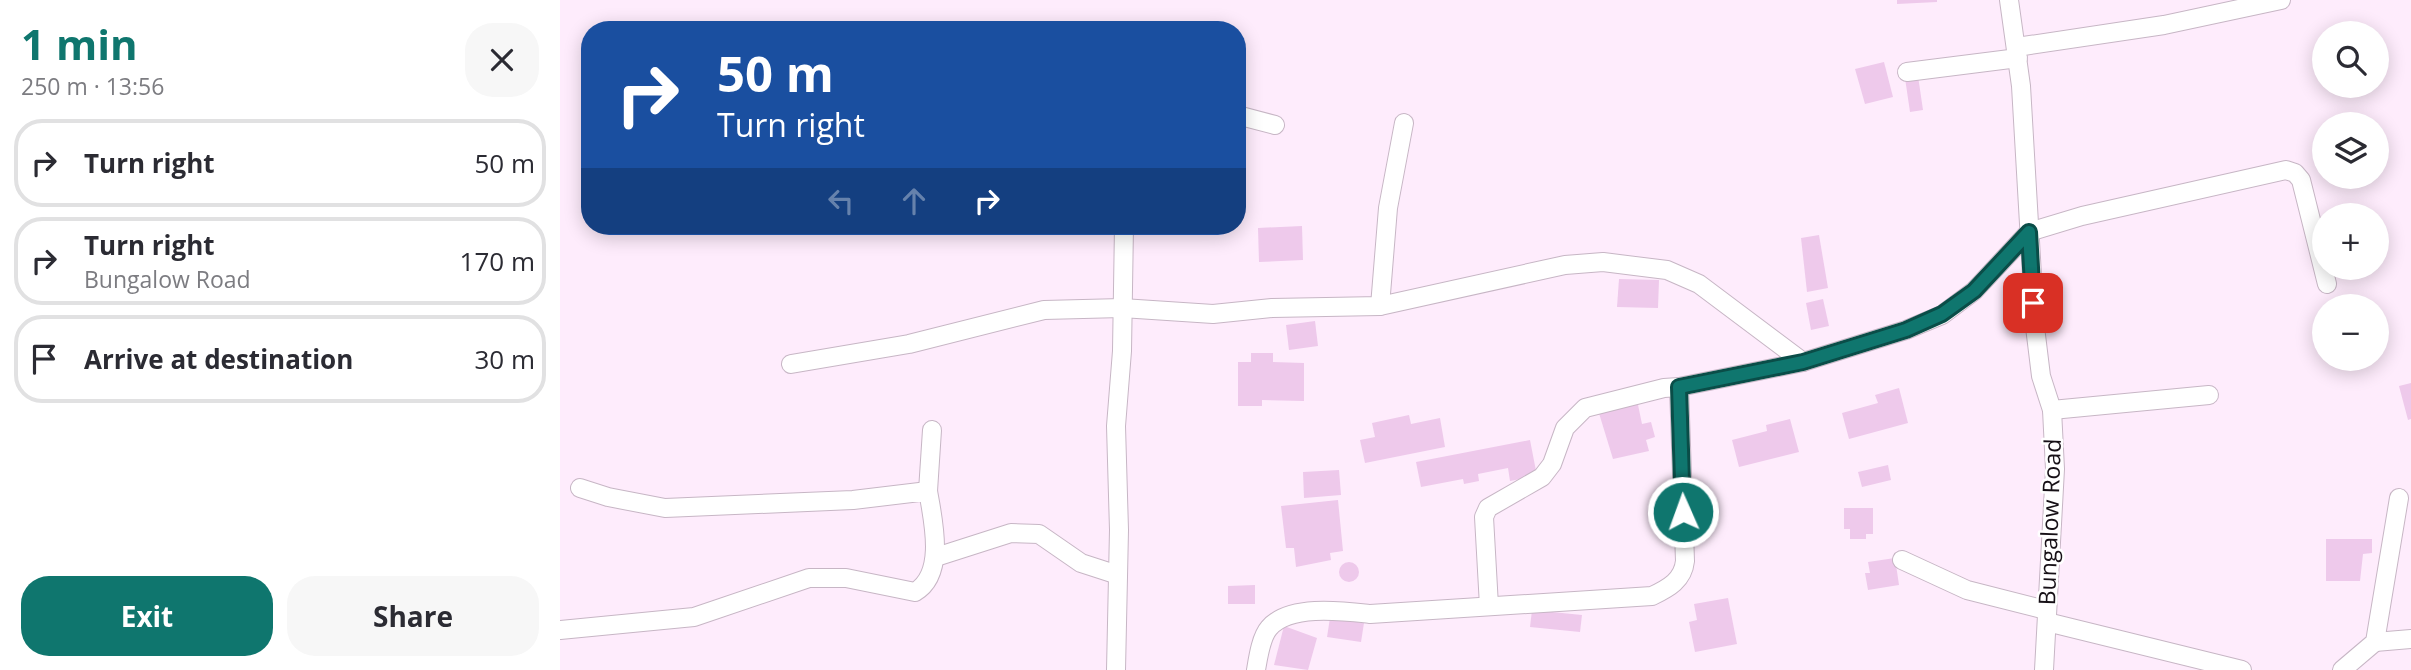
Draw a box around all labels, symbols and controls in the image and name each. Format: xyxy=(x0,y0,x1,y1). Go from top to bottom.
text: 1 min xyxy=(21,15,138,72)
map controls xyxy=(2312,21,2389,371)
button: search xyxy=(2312,21,2389,98)
button: close xyxy=(465,23,539,97)
text: 50 m xyxy=(717,40,834,106)
icon: right xyxy=(602,49,693,140)
text: 250 m · 13:56 xyxy=(21,70,164,102)
text: Turn right xyxy=(717,103,865,146)
button: layers xyxy=(2312,112,2389,189)
icon: right xyxy=(25,144,63,182)
text: Turn right xyxy=(84,145,215,181)
text: 50 m xyxy=(474,145,535,181)
icon: left xyxy=(822,182,860,220)
icon: ahead xyxy=(895,182,933,220)
icon: right xyxy=(968,182,1006,220)
button: + xyxy=(2312,203,2389,280)
text: Turn right xyxy=(84,227,215,263)
icon: right xyxy=(25,242,63,280)
text: 170 m xyxy=(460,243,535,279)
text: Bungalow Road xyxy=(84,263,251,295)
pin xyxy=(2003,273,2063,333)
icon: arrive xyxy=(2014,284,2052,322)
button: − xyxy=(2312,294,2389,371)
icon: arrive xyxy=(25,340,63,378)
text: Arrive at destination xyxy=(84,341,353,377)
text: 30 m xyxy=(474,341,535,377)
street label: Bungalow Road xyxy=(2030,438,2068,606)
position arrow xyxy=(1646,475,1720,549)
button: Exit xyxy=(21,576,273,656)
button: Share xyxy=(287,576,539,656)

